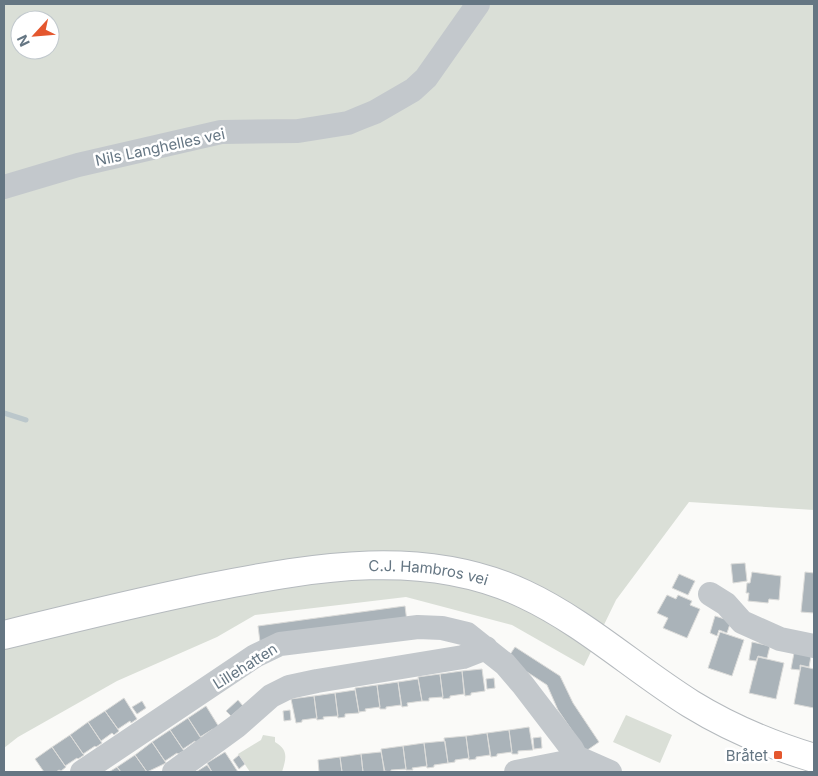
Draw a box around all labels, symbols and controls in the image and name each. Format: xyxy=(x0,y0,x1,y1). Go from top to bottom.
north arrow xyxy=(10,10,60,60)
text: N xyxy=(13,32,33,49)
street label: Nils Langhelles vei xyxy=(93,124,227,170)
street label: C.J. Hambros vei xyxy=(368,556,491,589)
street label: Lillehatten xyxy=(209,639,281,693)
place label: Bråtet xyxy=(726,746,768,765)
marker: Bråtet xyxy=(772,749,784,761)

